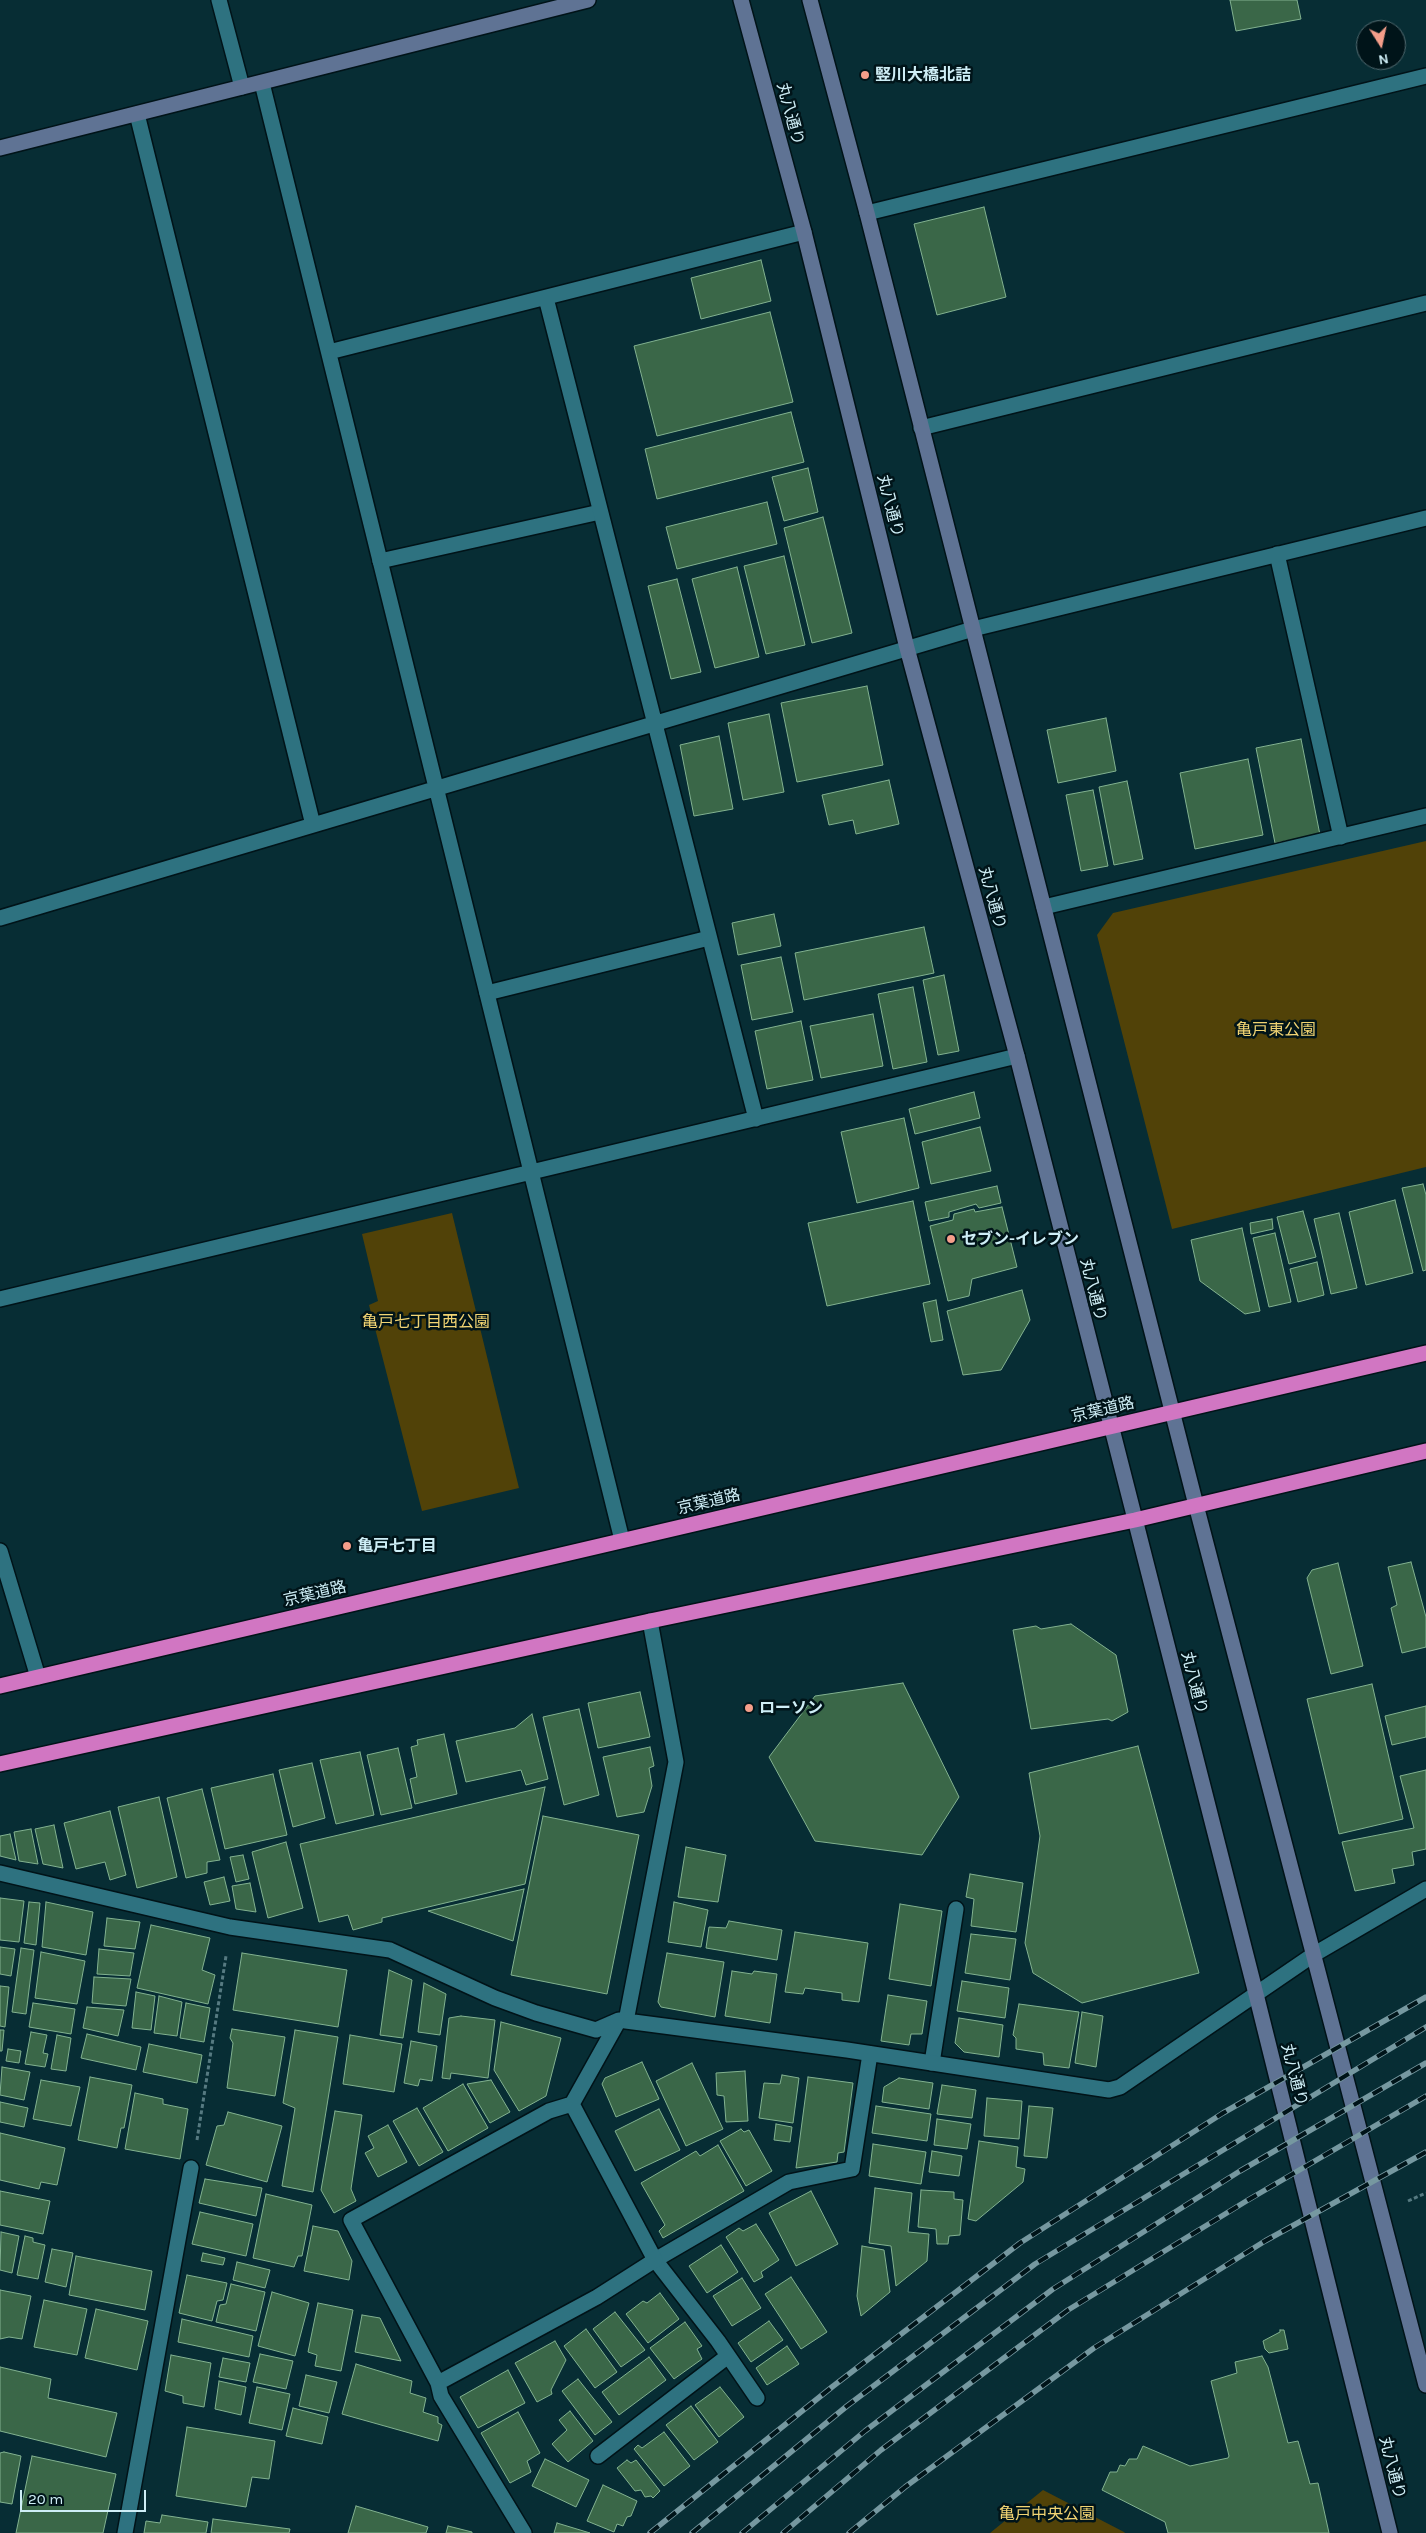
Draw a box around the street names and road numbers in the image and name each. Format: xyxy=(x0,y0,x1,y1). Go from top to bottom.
street label: 丸八通り xyxy=(772,81,808,147)
street label: 丸八通り xyxy=(873,473,907,539)
street label: 丸八通り xyxy=(974,865,1010,931)
street label: 丸八通り xyxy=(1076,1257,1110,1323)
street label: 京葉道路 xyxy=(1070,1393,1136,1427)
street label: 京葉道路 xyxy=(676,1485,742,1519)
street label: 京葉道路 xyxy=(282,1577,348,1611)
street label: 丸八通り xyxy=(1177,1650,1211,1716)
street label: 丸八通り xyxy=(1277,2042,1311,2108)
street label: 丸八通り xyxy=(1375,2435,1409,2501)

